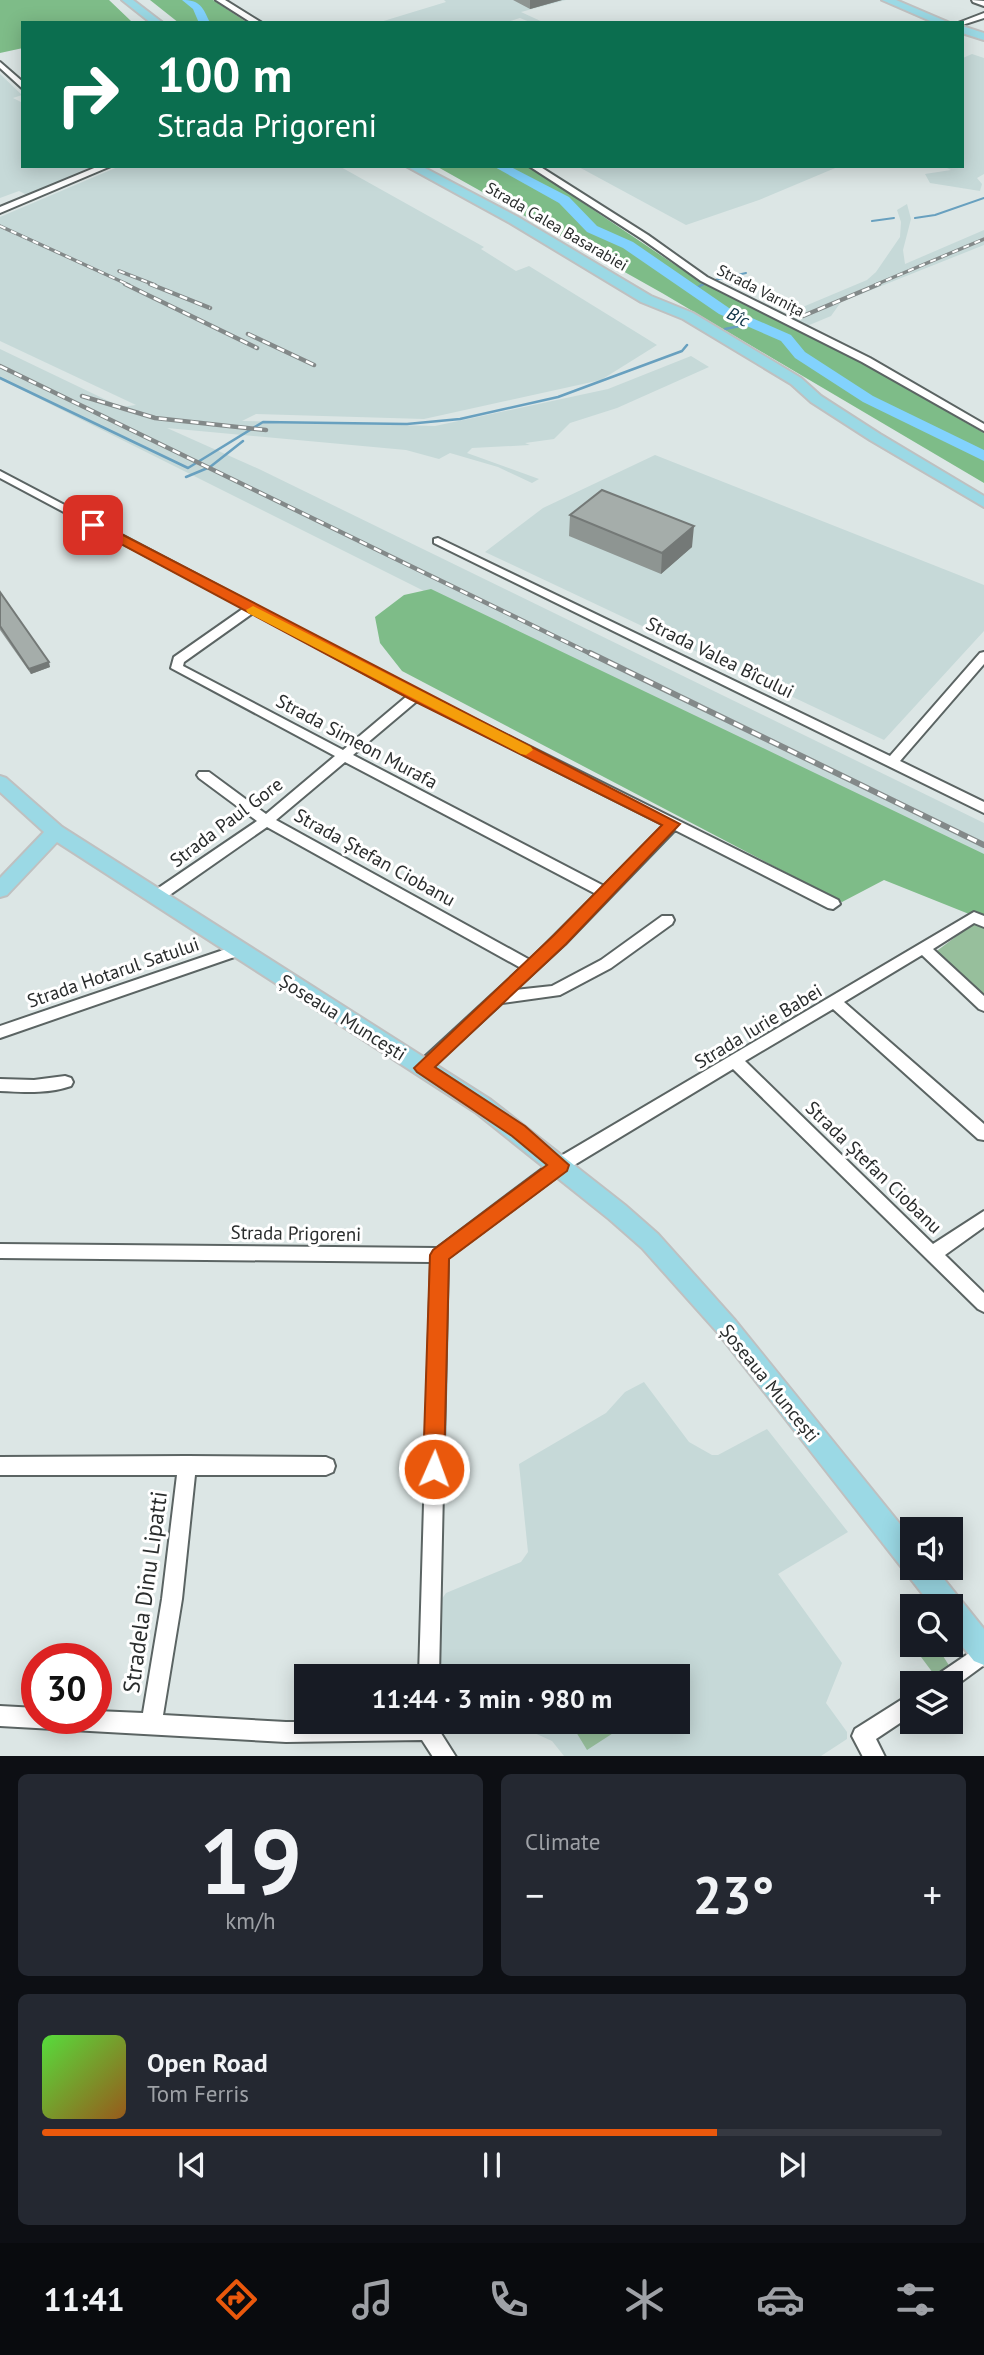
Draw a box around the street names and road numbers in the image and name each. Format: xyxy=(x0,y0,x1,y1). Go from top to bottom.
street label: Strada Calea Basarabiei xyxy=(482,177,632,275)
street label: Strada Varnița xyxy=(714,259,808,321)
street label: Strada Valea Bîcului xyxy=(642,611,798,703)
street label: Strada Simeon Murafa xyxy=(272,688,442,794)
street label: Strada Paul Gore xyxy=(165,772,287,872)
street label: Strada Ștefan Ciobanu xyxy=(290,803,460,911)
street label: Strada Hotarul Satului xyxy=(24,931,202,1013)
street label: Șoseaua Muncești xyxy=(275,968,411,1066)
street label: Strada Iurie Babei xyxy=(690,978,826,1074)
street label: Strada Ștefan Ciobanu xyxy=(801,1096,947,1238)
street label: Strada Prigoreni xyxy=(230,1220,362,1246)
street label: Șoseaua Muncești xyxy=(715,1319,825,1447)
street label: Stradela Dinu Lipatti xyxy=(116,1489,173,1695)

